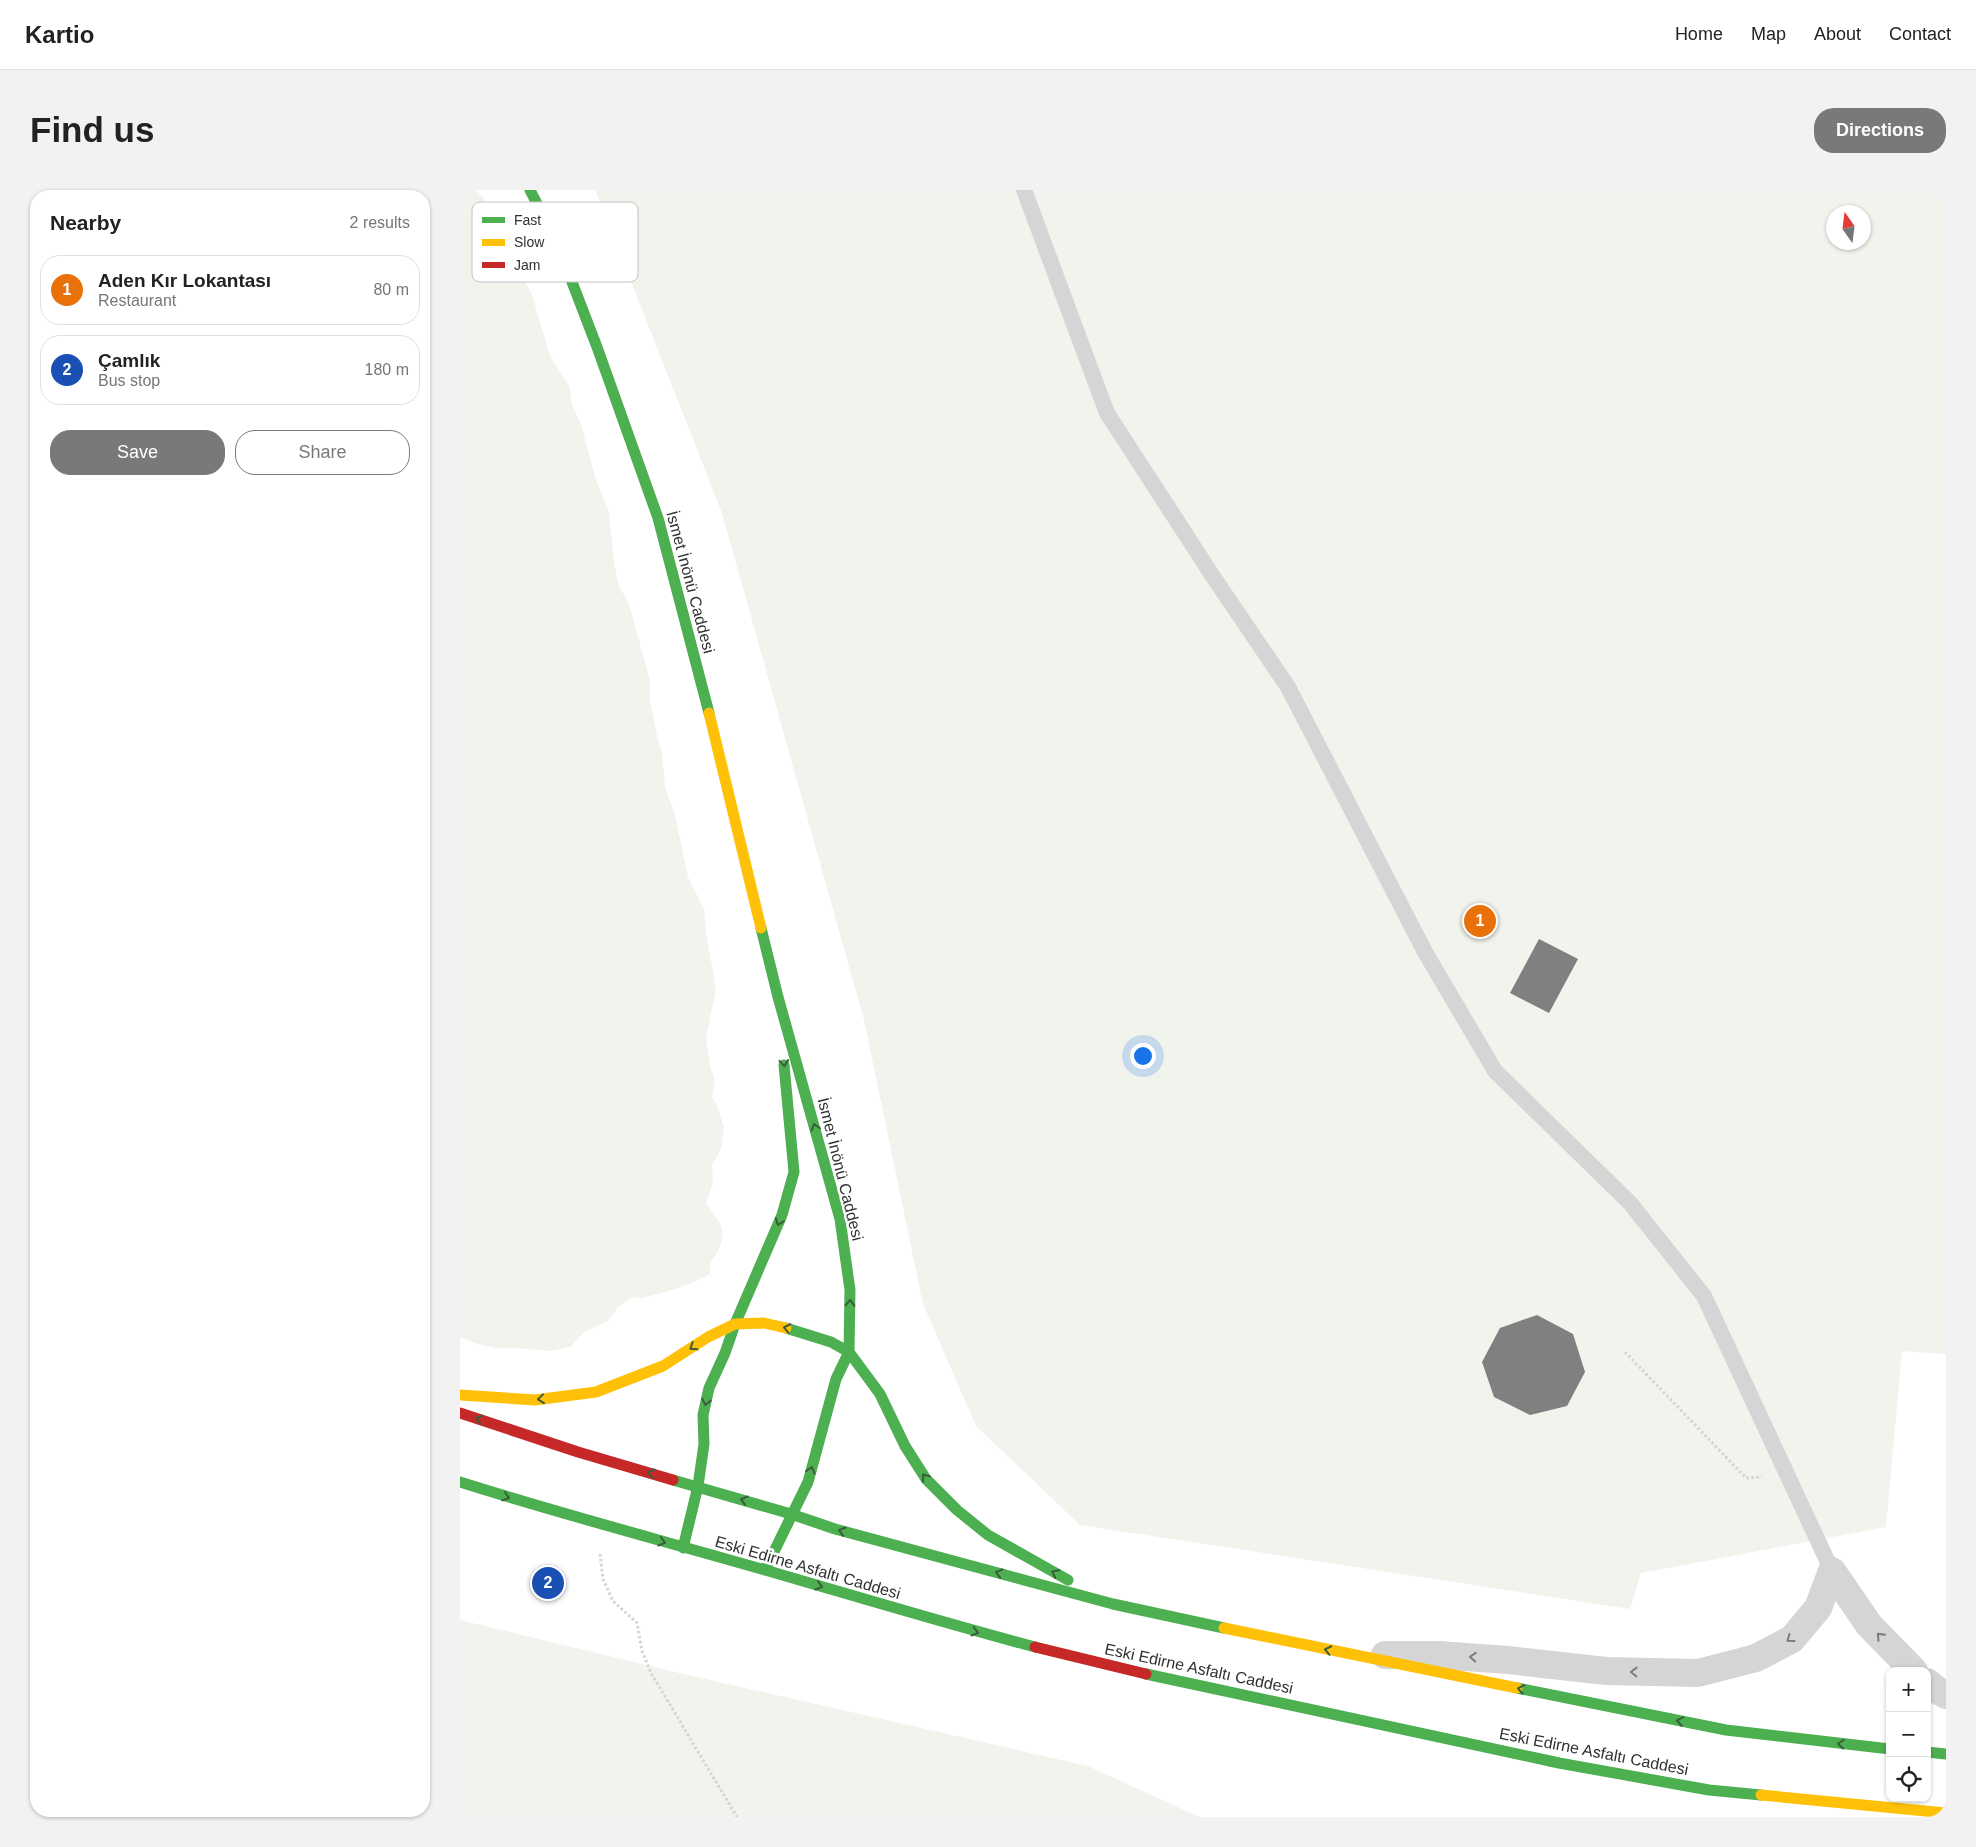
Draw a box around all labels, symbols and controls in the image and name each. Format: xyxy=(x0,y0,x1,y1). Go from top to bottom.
text: Kartio xyxy=(25,21,94,48)
text: Home xyxy=(1675,24,1723,44)
text: Map xyxy=(1751,24,1786,44)
text: About xyxy=(1814,24,1861,44)
text: Contact xyxy=(1889,24,1951,44)
button: Directions xyxy=(1814,108,1946,153)
text: Find us xyxy=(30,110,154,149)
legend xyxy=(472,202,638,282)
north arrow xyxy=(1826,205,1871,250)
text: Nearby xyxy=(50,211,121,234)
text: Fast xyxy=(514,212,541,228)
text: 2 results xyxy=(350,214,410,231)
text: Slow xyxy=(514,234,545,250)
text: Jam xyxy=(514,257,540,273)
text: Aden Kır Lokantası xyxy=(98,270,271,291)
text: 1 xyxy=(63,281,71,298)
text: 80 m xyxy=(373,281,409,298)
text: Restaurant xyxy=(98,292,176,309)
text: Çamlık xyxy=(98,350,160,371)
text: 2 xyxy=(63,361,71,378)
text: 180 m xyxy=(365,361,409,378)
text: Bus stop xyxy=(98,372,160,389)
button: Save xyxy=(50,430,225,475)
button: Share xyxy=(235,430,410,475)
street label: İsmet İnönü Caddesi xyxy=(663,509,719,655)
pin: 1 xyxy=(1464,902,1496,940)
your location xyxy=(1130,1043,1156,1069)
one-way arrow xyxy=(778,1059,789,1067)
street label: İsmet İnönü Caddesi xyxy=(815,1096,867,1242)
one-way arrow xyxy=(810,1124,820,1132)
one-way arrow xyxy=(775,1218,785,1226)
one-way arrow xyxy=(845,1299,855,1306)
one-way arrow xyxy=(783,1323,792,1334)
one-way arrow xyxy=(689,1341,698,1350)
one-way arrow xyxy=(537,1393,545,1404)
one-way arrow xyxy=(701,1397,712,1406)
one-way arrow xyxy=(475,1415,484,1425)
one-way arrow xyxy=(805,1465,816,1474)
one-way arrow xyxy=(647,1469,655,1479)
one-way arrow xyxy=(923,1474,931,1483)
one-way arrow xyxy=(502,1491,510,1501)
one-way arrow xyxy=(741,1495,749,1505)
one-way arrow xyxy=(837,1526,846,1537)
street label: Eski Edirne Asfaltı Caddesi xyxy=(713,1533,903,1602)
one-way arrow xyxy=(658,1537,666,1547)
pin: 2 xyxy=(532,1564,564,1602)
one-way arrow xyxy=(995,1569,1003,1579)
one-way arrow xyxy=(1051,1569,1060,1579)
one-way arrow xyxy=(814,1581,822,1591)
one-way arrow xyxy=(970,1626,978,1636)
one-way arrow xyxy=(1786,1633,1796,1642)
one-way arrow xyxy=(1877,1633,1886,1642)
street label: Eski Edirne Asfaltı Caddesi xyxy=(1103,1640,1295,1697)
one-way arrow xyxy=(1323,1645,1332,1656)
one-way arrow xyxy=(1468,1652,1476,1663)
one-way arrow xyxy=(1630,1667,1638,1677)
map controls xyxy=(1886,1667,1931,1802)
button: + xyxy=(1886,1667,1931,1712)
one-way arrow xyxy=(1517,1685,1526,1695)
button: − xyxy=(1886,1712,1931,1757)
one-way arrow xyxy=(1676,1717,1685,1727)
street label: Eski Edirne Asfaltı Caddesi xyxy=(1498,1725,1690,1778)
one-way arrow xyxy=(1837,1739,1845,1750)
button: locate xyxy=(1886,1757,1931,1802)

